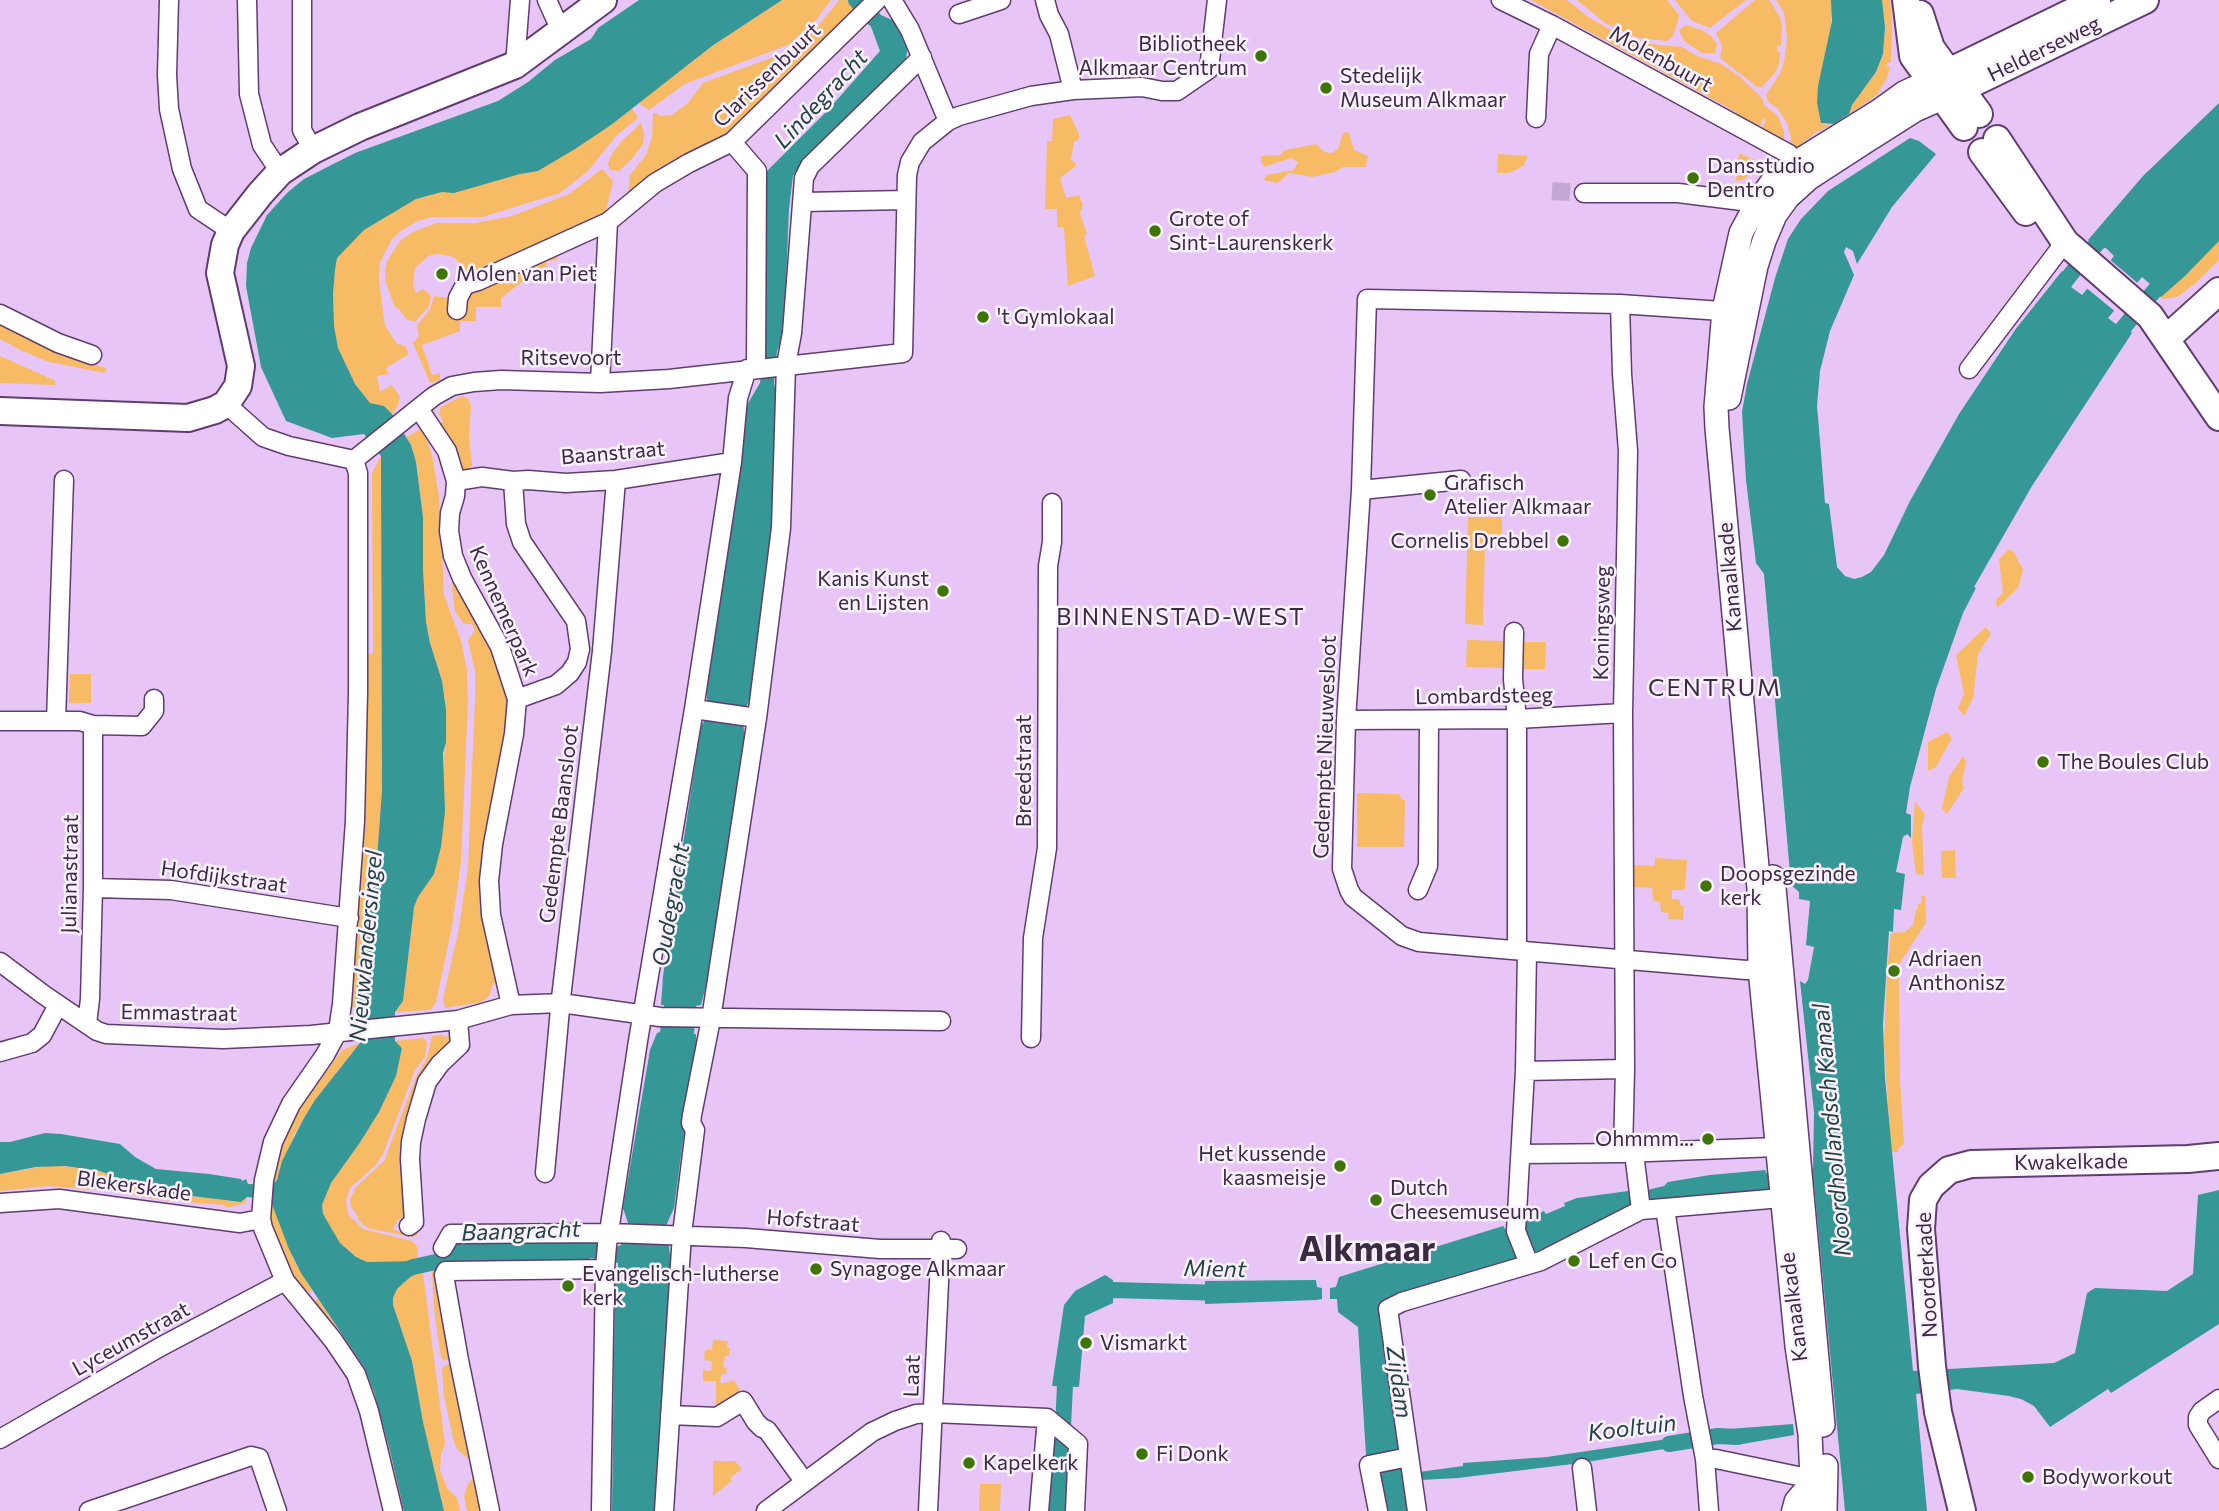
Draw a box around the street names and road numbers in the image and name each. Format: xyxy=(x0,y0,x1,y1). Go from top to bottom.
street label: Helderseweg xyxy=(1983,11,2105,87)
street label: Clarissenbuurt xyxy=(708,17,826,133)
street label: Molenbuurt xyxy=(1605,20,1717,98)
street label: Ritsevoort xyxy=(521,345,621,371)
street label: Baanstraat xyxy=(560,436,666,470)
street label: Kanaalkade xyxy=(1713,521,1747,633)
street label: Kennemerpark xyxy=(464,542,544,680)
street label: Koningsweg xyxy=(1588,565,1616,681)
street label: Gedempte Nieuwesloot xyxy=(1309,635,1341,859)
street label: Lombardsteeg xyxy=(1415,682,1553,710)
street label: Breedstraat xyxy=(1011,715,1037,827)
street label: Gedempte Baansloot xyxy=(534,723,584,925)
street label: Julianastraat xyxy=(56,814,84,934)
street label: Hofdijkstraat xyxy=(159,856,289,898)
street label: Emmastraat xyxy=(120,999,238,1027)
street label: Kwakelkade xyxy=(2014,1148,2128,1176)
street label: Blekerskade xyxy=(75,1166,193,1206)
street label: Hofstraat xyxy=(766,1204,860,1238)
street label: Noorderkade xyxy=(1911,1211,1943,1339)
street label: Kanaalkade xyxy=(1775,1251,1813,1363)
street label: Lyceumstraat xyxy=(68,1296,194,1382)
street label: Laat xyxy=(899,1354,925,1398)

